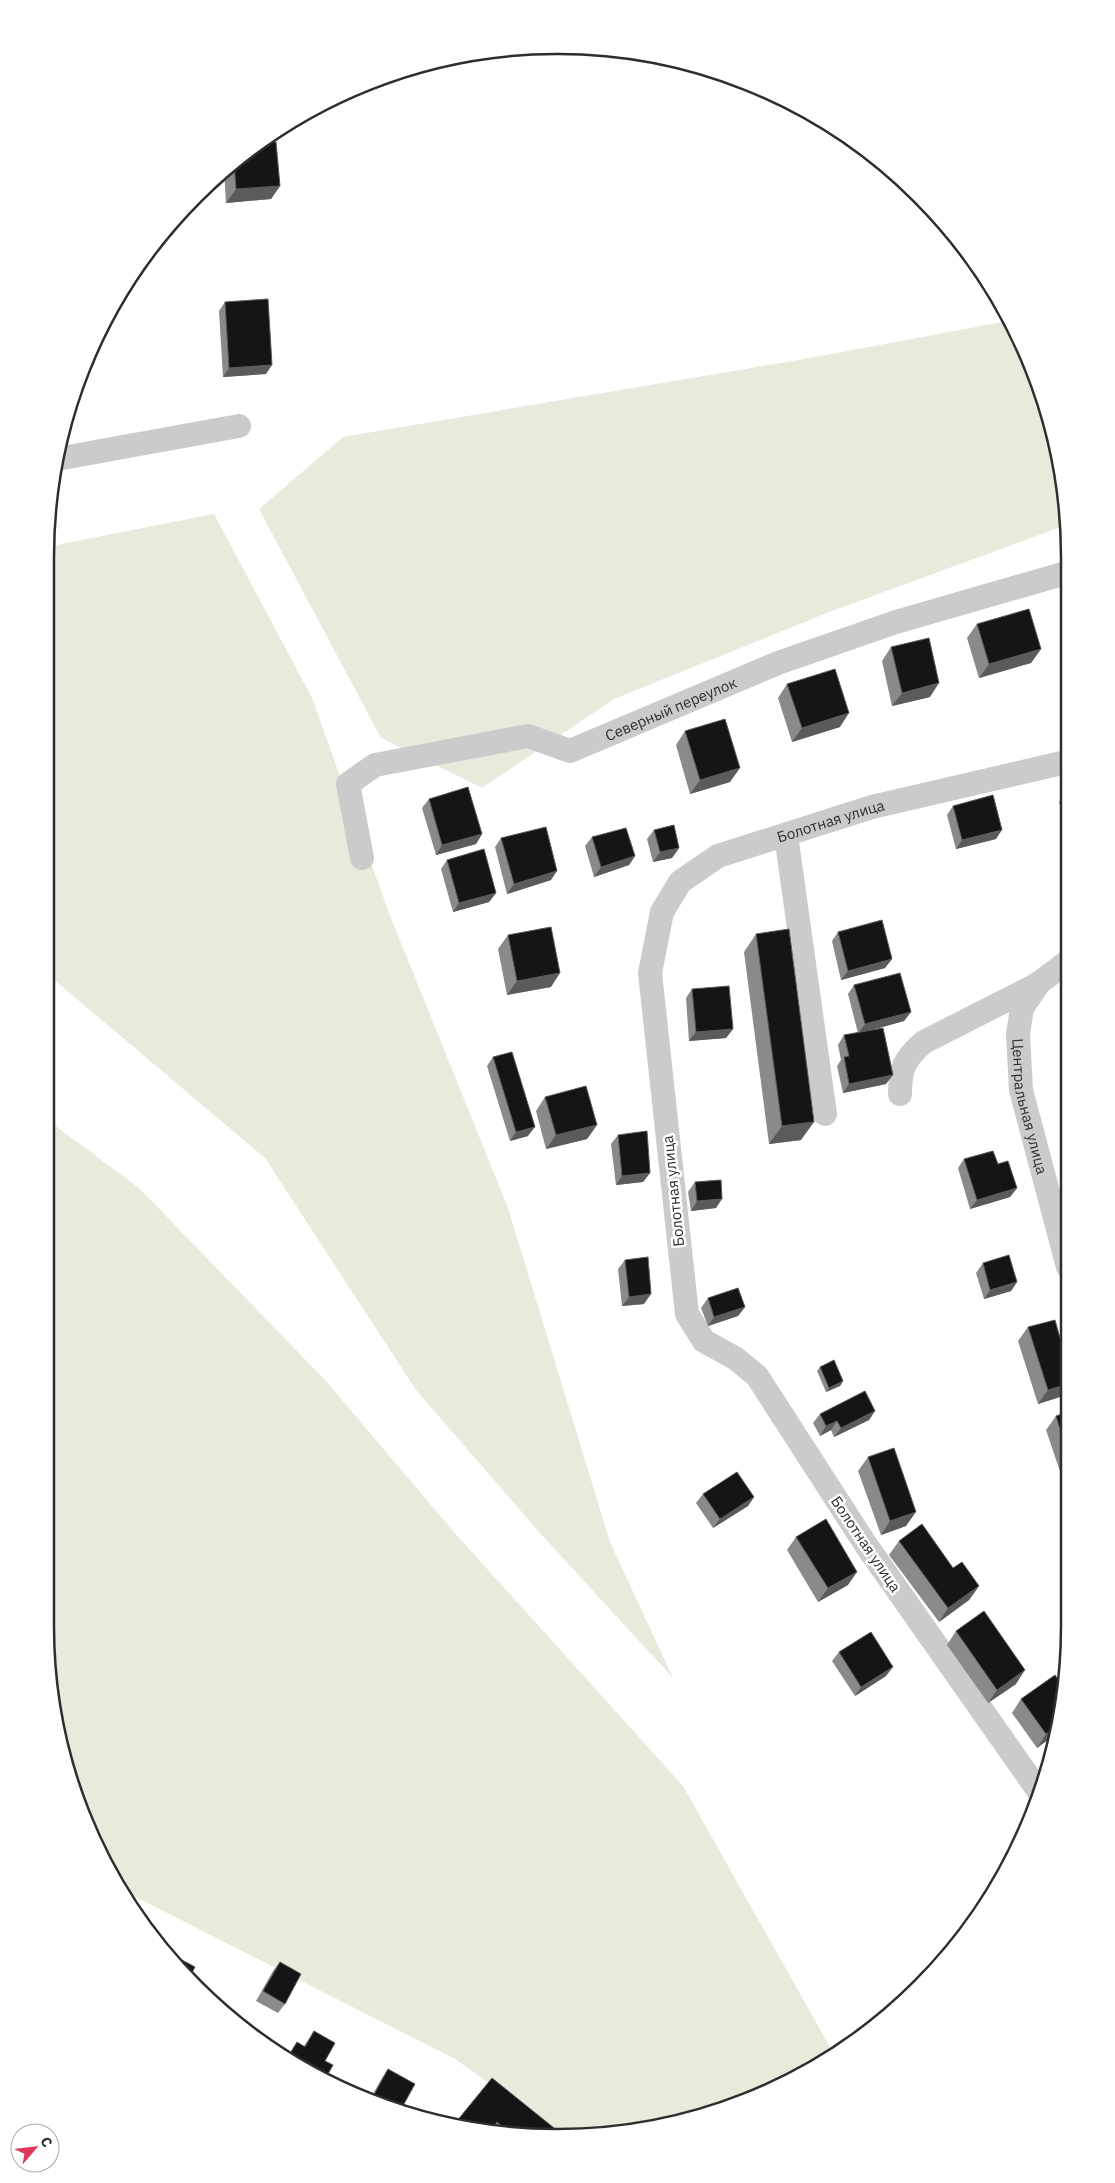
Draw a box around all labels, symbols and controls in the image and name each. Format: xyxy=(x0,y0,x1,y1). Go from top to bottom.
street label: Северный переулок xyxy=(602,672,739,745)
street label: Болотная улица xyxy=(774,795,886,846)
street label: Центральная улица xyxy=(1009,1038,1052,1176)
street label: Болотная улица xyxy=(658,1135,688,1247)
street label: Болотная улица xyxy=(827,1492,905,1596)
north arrow xyxy=(10,2123,60,2173)
text: С xyxy=(36,2134,57,2150)

